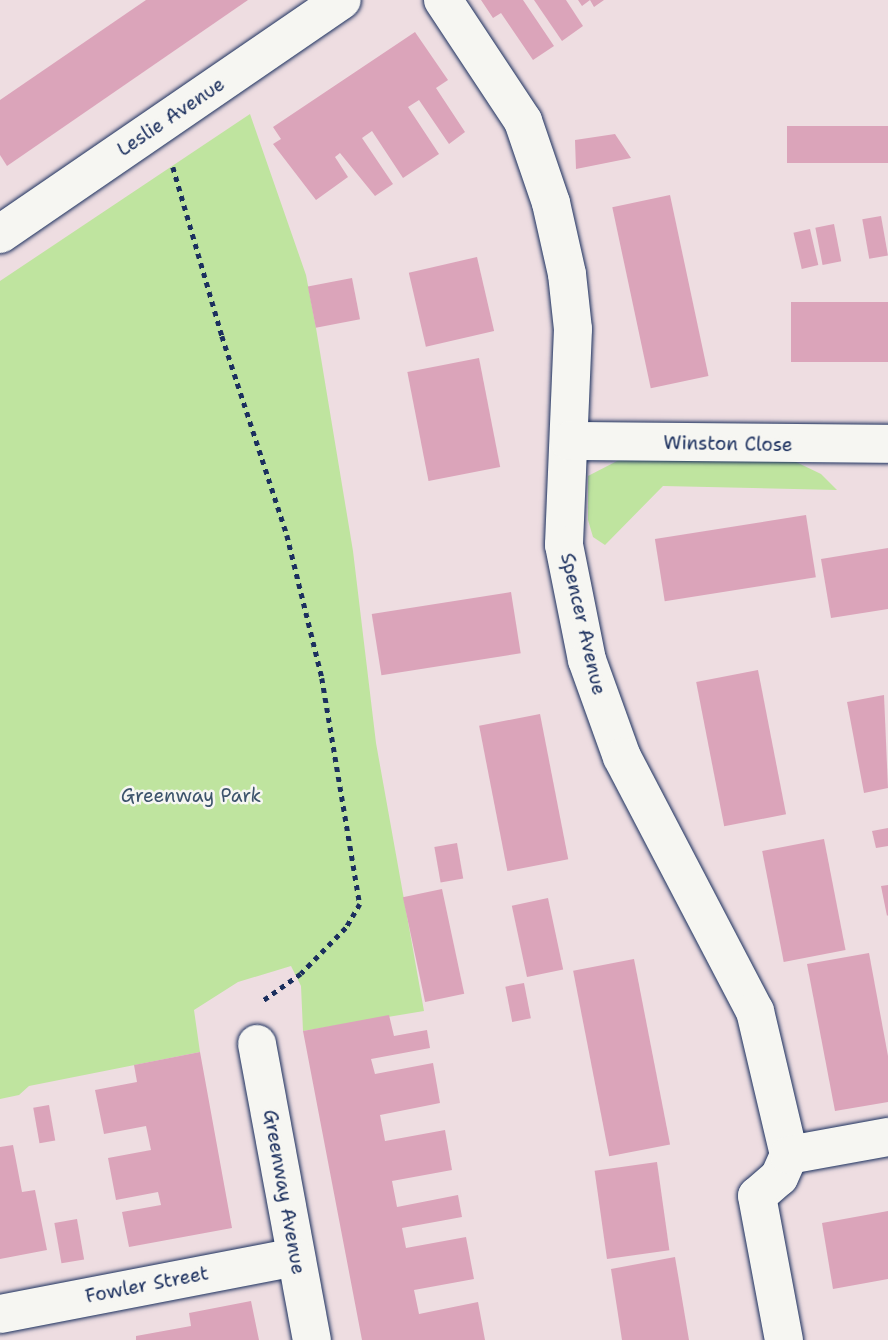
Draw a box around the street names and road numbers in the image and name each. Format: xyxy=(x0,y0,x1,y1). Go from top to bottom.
street label: Leslie Avenue xyxy=(113,73,229,161)
street label: Winston Close xyxy=(663,431,793,457)
street label: Spencer Avenue xyxy=(556,551,610,697)
street label: Greenway Avenue xyxy=(258,1108,310,1276)
street label: Fowler Street xyxy=(83,1262,211,1308)

